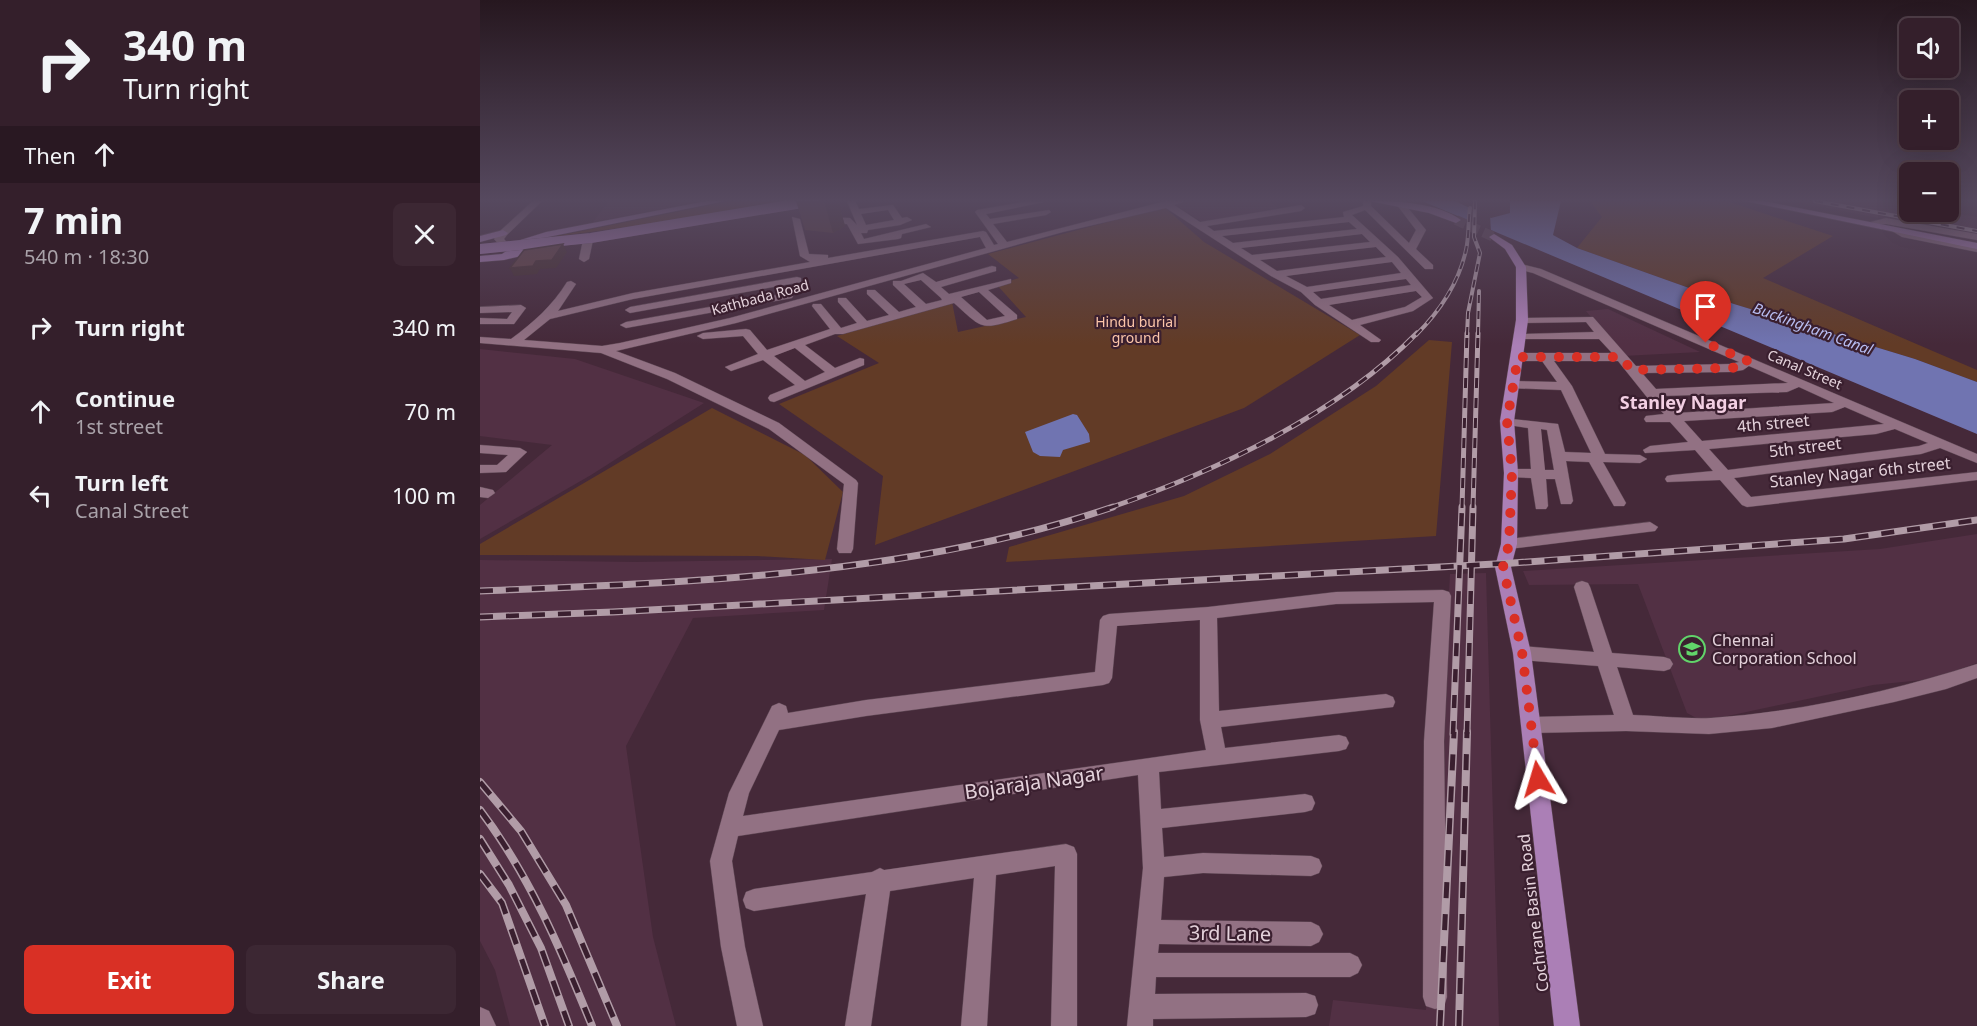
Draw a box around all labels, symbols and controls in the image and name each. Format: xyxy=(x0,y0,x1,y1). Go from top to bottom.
text: 340 m xyxy=(123,16,247,73)
map controls xyxy=(1899,18,1959,222)
button: sound xyxy=(1899,18,1959,78)
icon: right xyxy=(24,24,102,102)
text: Turn right xyxy=(123,70,249,107)
button: + xyxy=(1899,90,1959,150)
icon: ahead xyxy=(88,138,121,171)
text: Then xyxy=(24,140,76,170)
button: − xyxy=(1899,162,1959,222)
text: 7 min xyxy=(24,196,123,245)
button: close xyxy=(393,203,456,266)
text: 540 m · 18:30 xyxy=(24,243,149,270)
street label: Kathbada Road xyxy=(709,275,811,319)
pin xyxy=(1680,281,1731,343)
icon: arrive xyxy=(1689,290,1722,323)
water label: Buckingham Canal xyxy=(1750,297,1877,359)
icon: right xyxy=(24,311,57,344)
text: Turn right xyxy=(75,312,185,342)
text: 340 m xyxy=(392,312,456,342)
park label: Hindu burial ground xyxy=(1095,312,1177,347)
street label: Canal Street xyxy=(1765,345,1845,393)
text: Continue xyxy=(75,383,175,413)
district label: Stanley Nagar xyxy=(1620,390,1746,414)
icon: ahead xyxy=(24,395,57,428)
text: 70 m xyxy=(405,396,456,426)
street label: 4th street xyxy=(1736,409,1810,437)
text: 1st street xyxy=(75,413,163,440)
street label: 5th street xyxy=(1768,432,1843,462)
street label: Stanley Nagar 6th street xyxy=(1768,452,1952,492)
text: Turn left xyxy=(75,467,169,497)
icon: left xyxy=(24,479,57,512)
text: 100 m xyxy=(392,480,456,510)
text: Canal Street xyxy=(75,497,189,524)
place label: Chennai Corporation School xyxy=(1712,629,1857,669)
school or university icon: Chennai Corporation School xyxy=(1677,634,1707,664)
position arrow xyxy=(1506,747,1570,811)
street label: Bojaraja Nagar xyxy=(963,759,1105,805)
street label: Cochrane Basin Road xyxy=(1512,833,1554,993)
street label: 3rd Lane xyxy=(1189,919,1271,947)
button: Exit xyxy=(24,945,234,1014)
button: Share xyxy=(246,945,456,1014)

